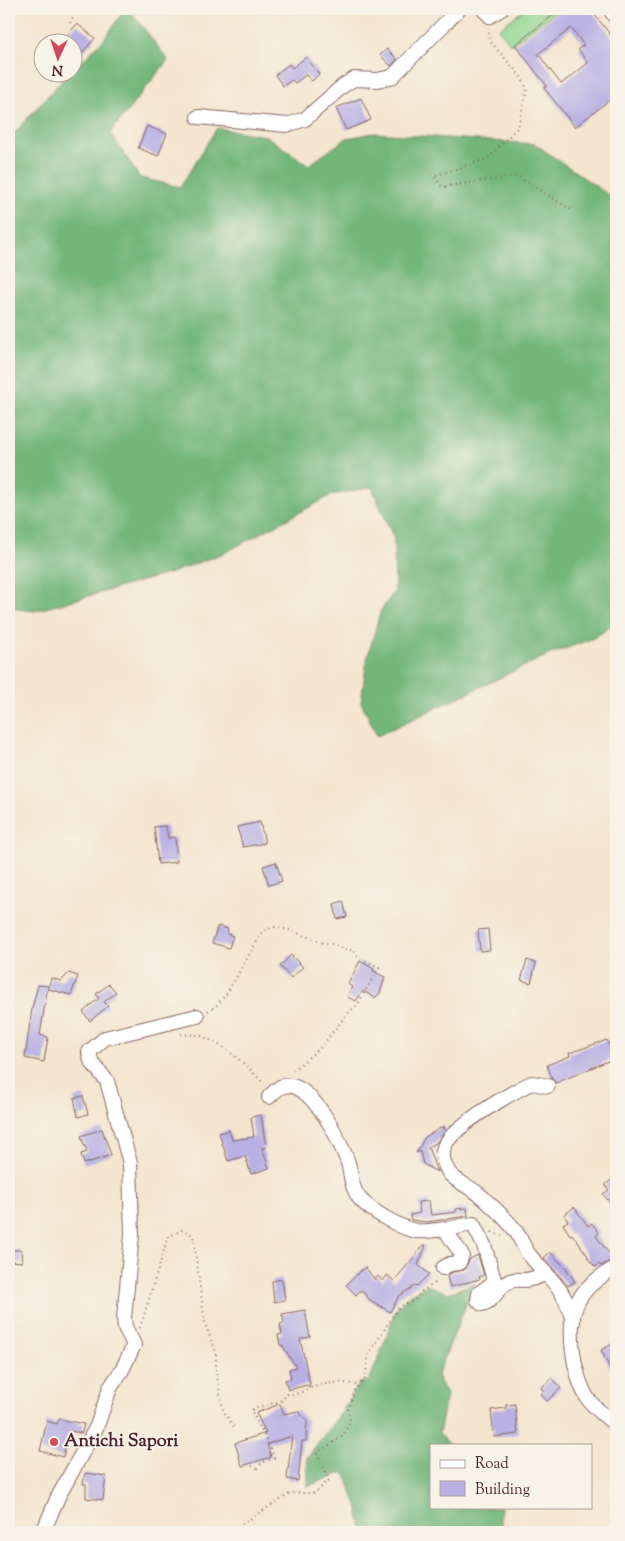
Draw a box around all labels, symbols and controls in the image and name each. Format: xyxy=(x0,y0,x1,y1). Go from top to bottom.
north arrow xyxy=(32,32,82,82)
text: N xyxy=(51,59,64,79)
place label: Antichi Sapori xyxy=(64,1429,179,1455)
marker: Antichi Sapori xyxy=(48,1436,60,1448)
legend xyxy=(430,1444,592,1508)
text: Road xyxy=(475,1454,509,1475)
text: Building xyxy=(475,1480,530,1501)

